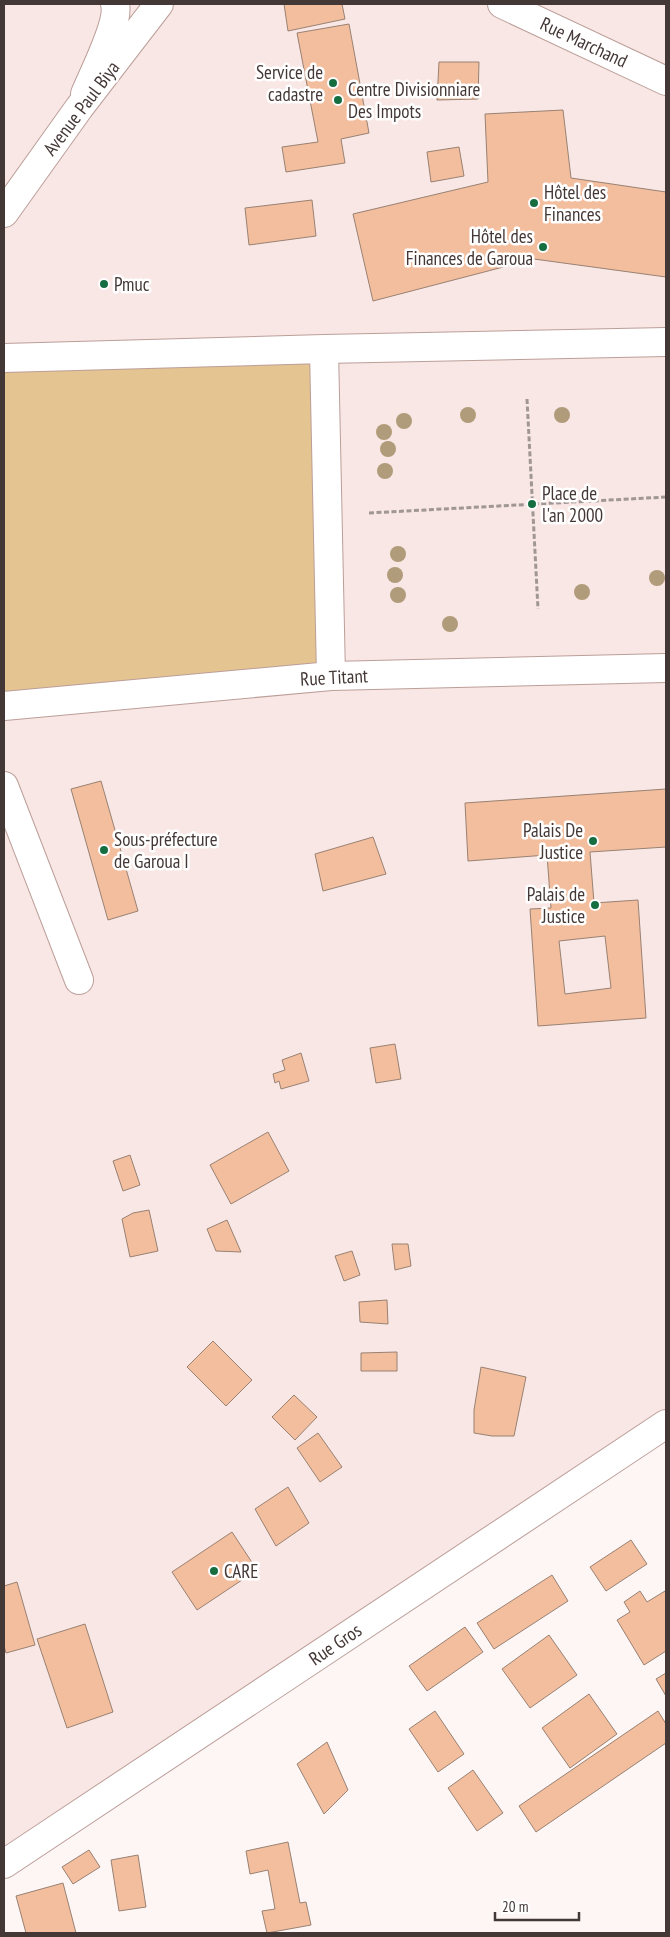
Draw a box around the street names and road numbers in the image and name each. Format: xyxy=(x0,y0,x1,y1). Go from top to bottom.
street label: Rue Marchand xyxy=(537,11,631,73)
street label: Avenue Paul Biya xyxy=(38,56,124,160)
street label: Rue Titant xyxy=(300,663,369,691)
street label: Rue Gros xyxy=(304,1618,366,1670)

